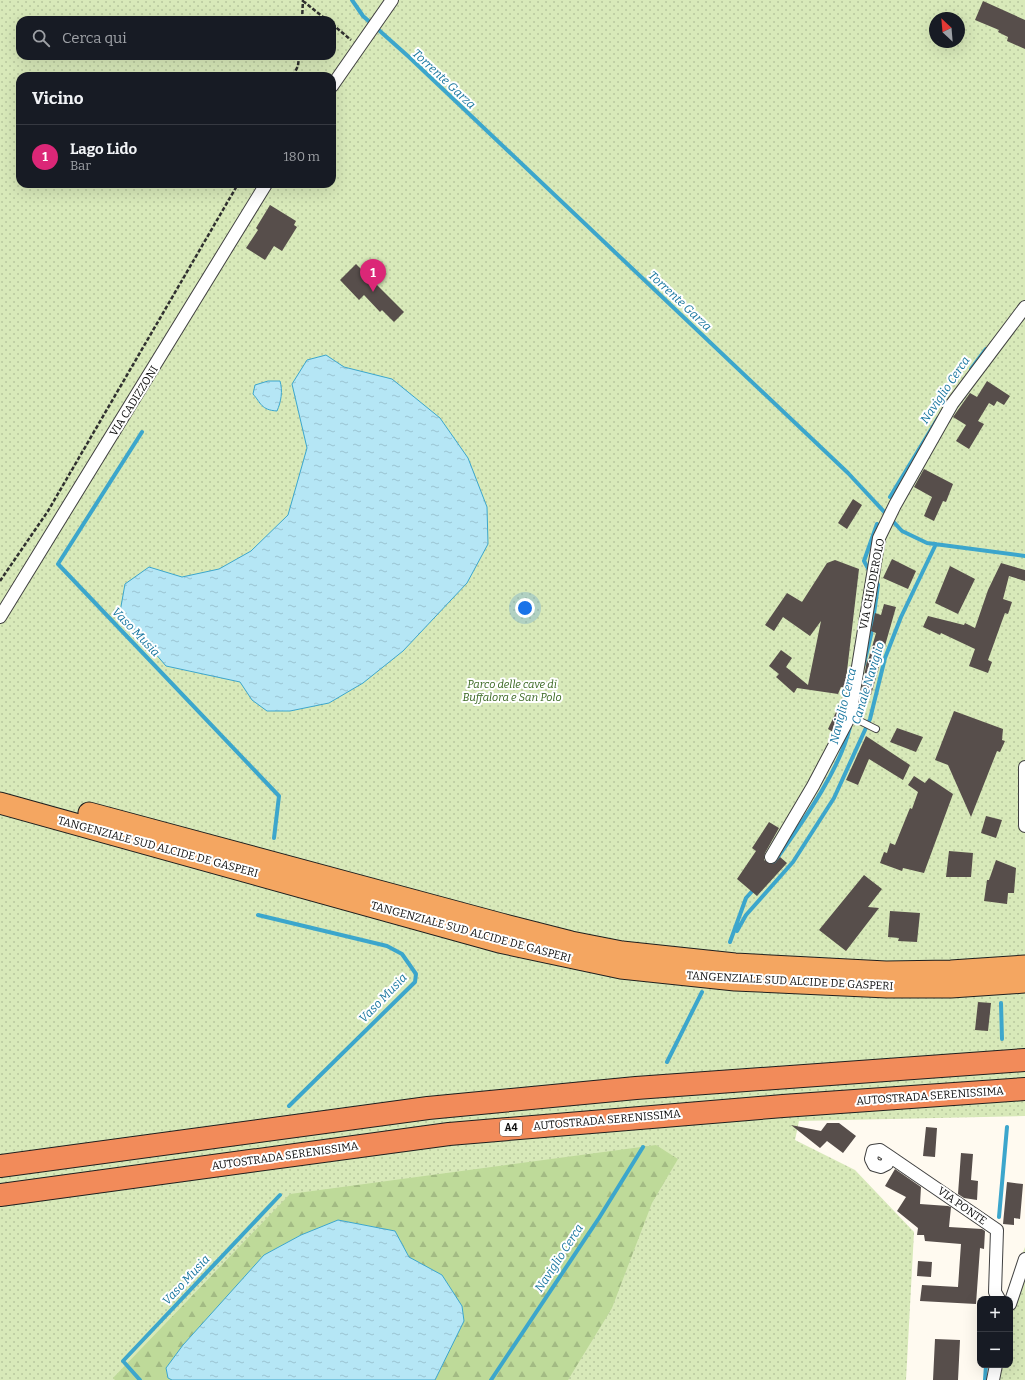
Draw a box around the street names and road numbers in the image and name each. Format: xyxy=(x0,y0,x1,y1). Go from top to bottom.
street label: VIA CADIZZONI xyxy=(107,363,161,439)
street label: VIA CHIODEROLO xyxy=(857,537,887,631)
street label: TANGENZIALE SUD ALCIDE DE GASPERI xyxy=(56,814,260,880)
street label: TANGENZIALE SUD ALCIDE DE GASPERI xyxy=(369,899,573,965)
street label: TANGENZIALE SUD ALCIDE DE GASPERI xyxy=(686,969,894,993)
street label: AUTOSTRADA SERENISSIMA xyxy=(856,1084,1005,1108)
street label: AUTOSTRADA SERENISSIMA xyxy=(533,1107,682,1133)
road number: A4 xyxy=(500,1120,522,1136)
street label: AUTOSTRADA SERENISSIMA xyxy=(211,1139,359,1173)
street label: VIA PONTE xyxy=(935,1184,989,1228)

